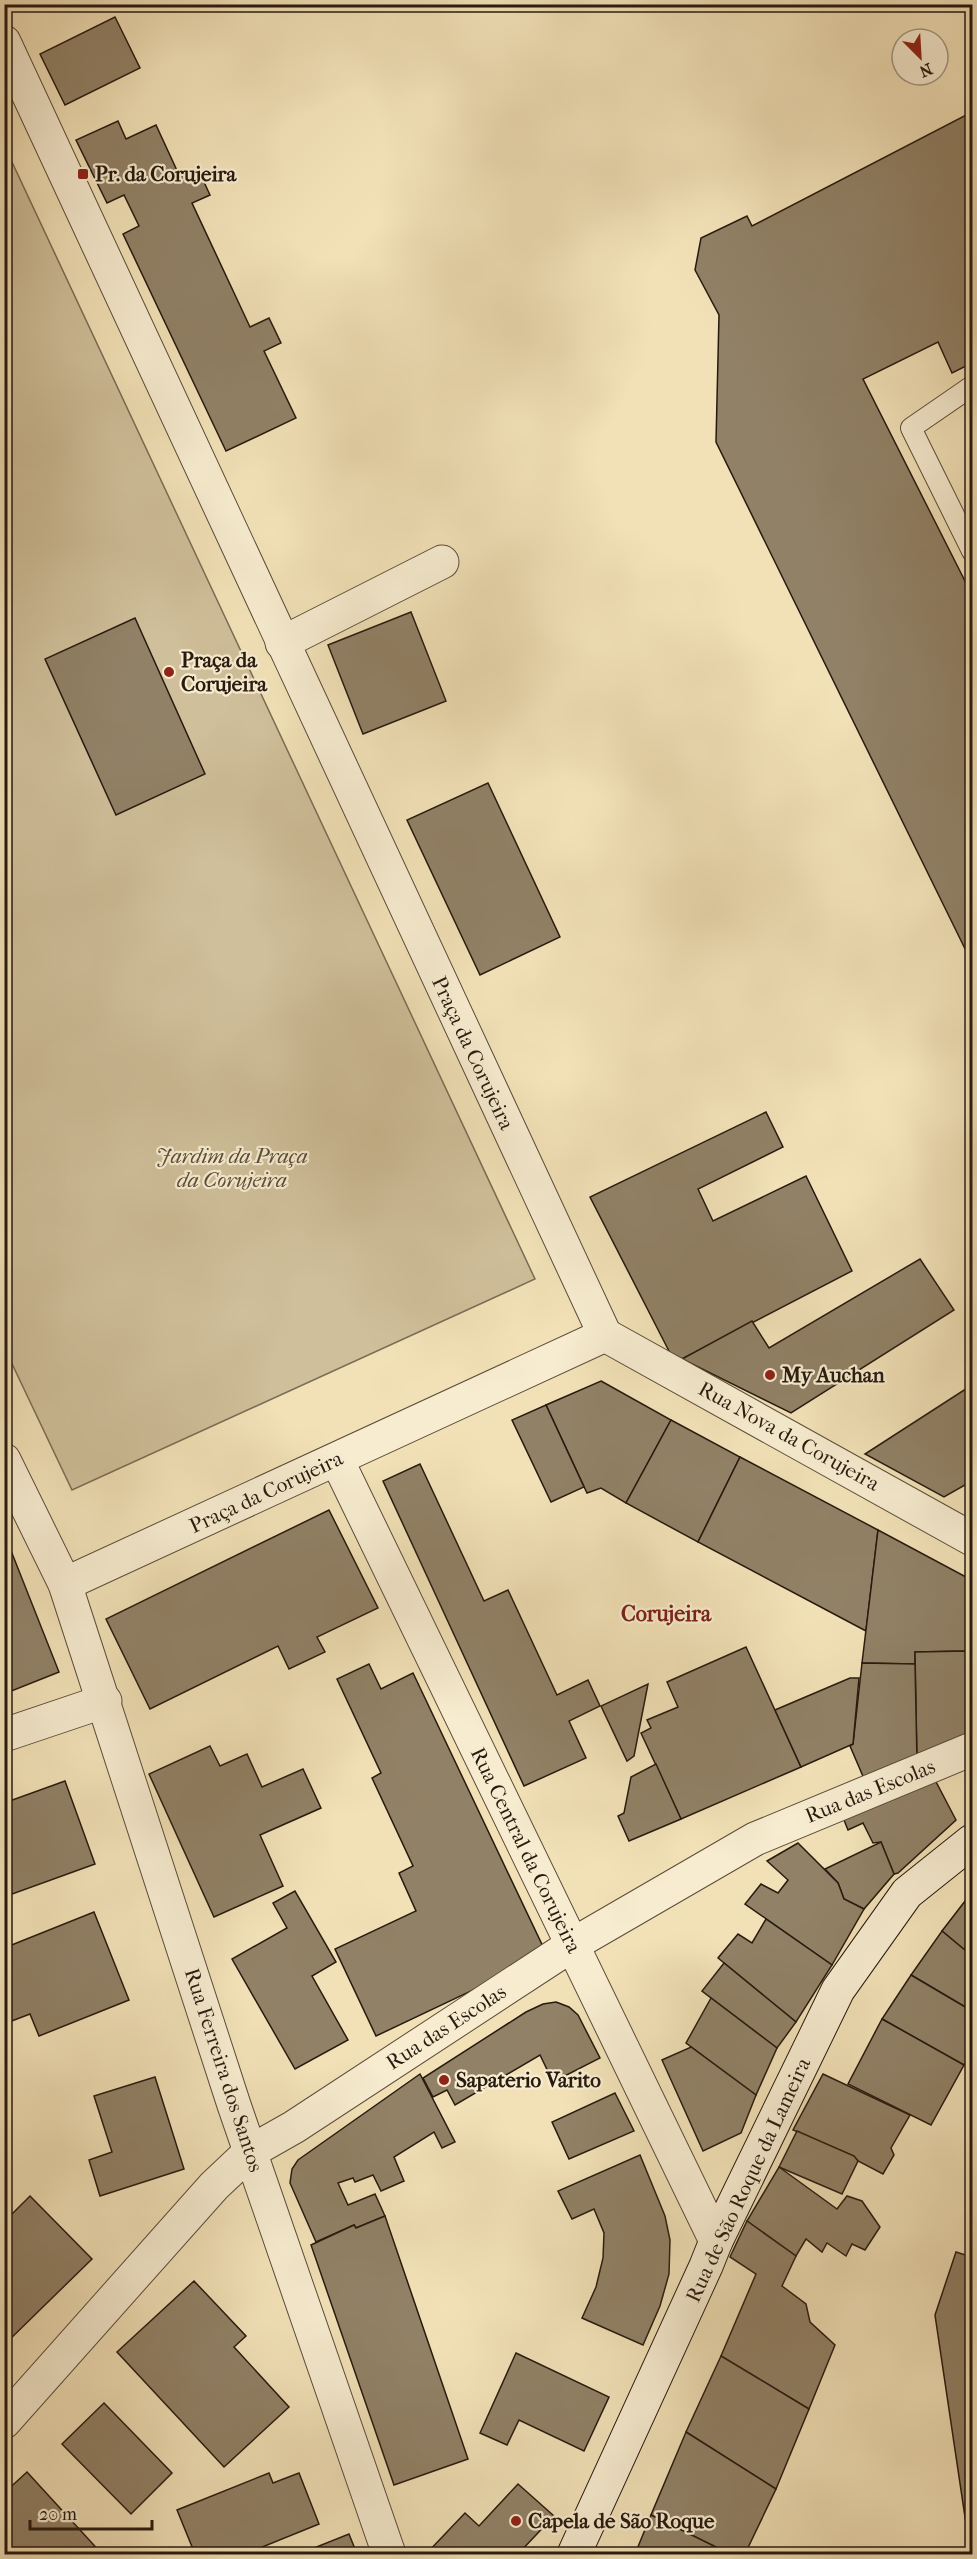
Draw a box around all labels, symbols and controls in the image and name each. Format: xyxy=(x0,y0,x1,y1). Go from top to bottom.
north arrow xyxy=(890,27,950,87)
text: N xyxy=(916,59,935,82)
place label: Pr. da Corujeira xyxy=(95,162,238,186)
marker: Pr. da Corujeira xyxy=(76,167,90,181)
place label: Praça da Corujeira xyxy=(181,648,268,696)
marker: Praça da Corujeira xyxy=(162,665,176,679)
street label: Praça da Corujeira xyxy=(427,972,519,1134)
park label: Jardim da Praça da Corujeira xyxy=(156,1144,308,1192)
place label: My Auchan xyxy=(781,1363,885,1387)
marker: My Auchan xyxy=(763,1368,777,1382)
street label: Rua Nova da Corujeira xyxy=(694,1376,884,1496)
street label: Praça da Corujeira xyxy=(185,1446,347,1538)
district label: Corujeira xyxy=(621,1601,712,1627)
street label: Rua Central da Corujeira xyxy=(466,1743,586,1957)
street label: Rua das Escolas xyxy=(802,1754,939,1828)
street label: Rua Ferreira dos Santos xyxy=(180,1965,268,2175)
street label: Rua das Escolas xyxy=(382,1979,511,2075)
street label: Rua de São Roque da Lameira xyxy=(681,2054,815,2306)
place label: Sapaterio Varito xyxy=(456,2068,601,2092)
marker: Sapaterio Varito xyxy=(437,2073,451,2087)
scale bar xyxy=(30,2493,152,2531)
text: 20 m xyxy=(39,2504,77,2525)
place label: Capela de São Roque xyxy=(528,2509,715,2533)
marker: Capela de São Roque xyxy=(509,2514,523,2528)

